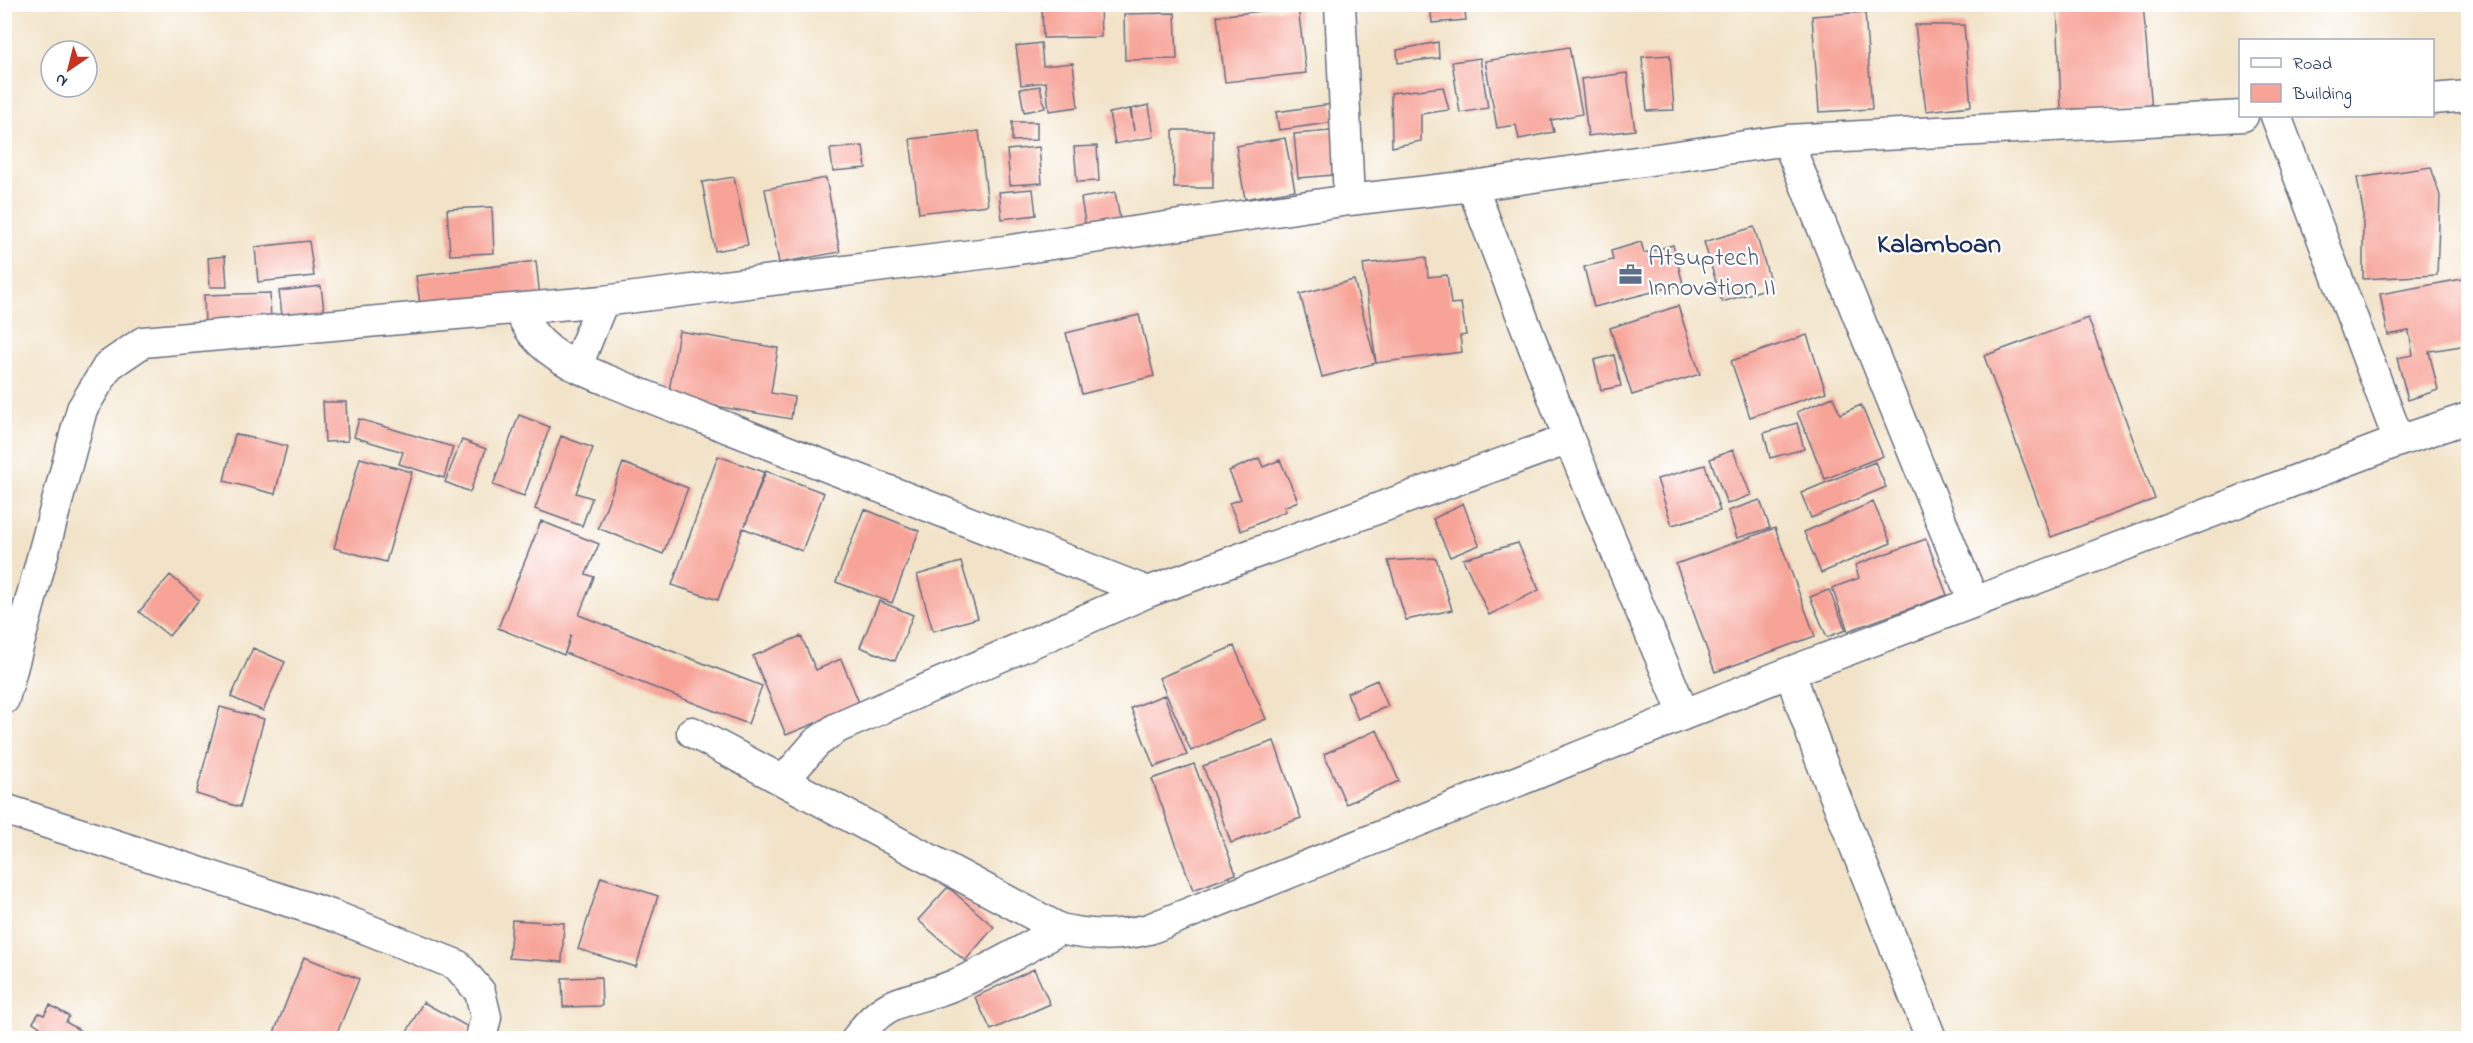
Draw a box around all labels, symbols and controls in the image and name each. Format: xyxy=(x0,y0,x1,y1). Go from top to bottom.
north arrow xyxy=(39,39,99,99)
legend xyxy=(2239,39,2434,117)
text: Road xyxy=(2293,52,2332,78)
text: N xyxy=(50,67,73,93)
text: Building xyxy=(2292,82,2352,109)
district label: Kalamboan xyxy=(1877,226,2001,265)
place label: Atsuptech Innovation II xyxy=(1648,240,1776,308)
office icon: Atsuptech Innovation II xyxy=(1617,261,1643,287)

